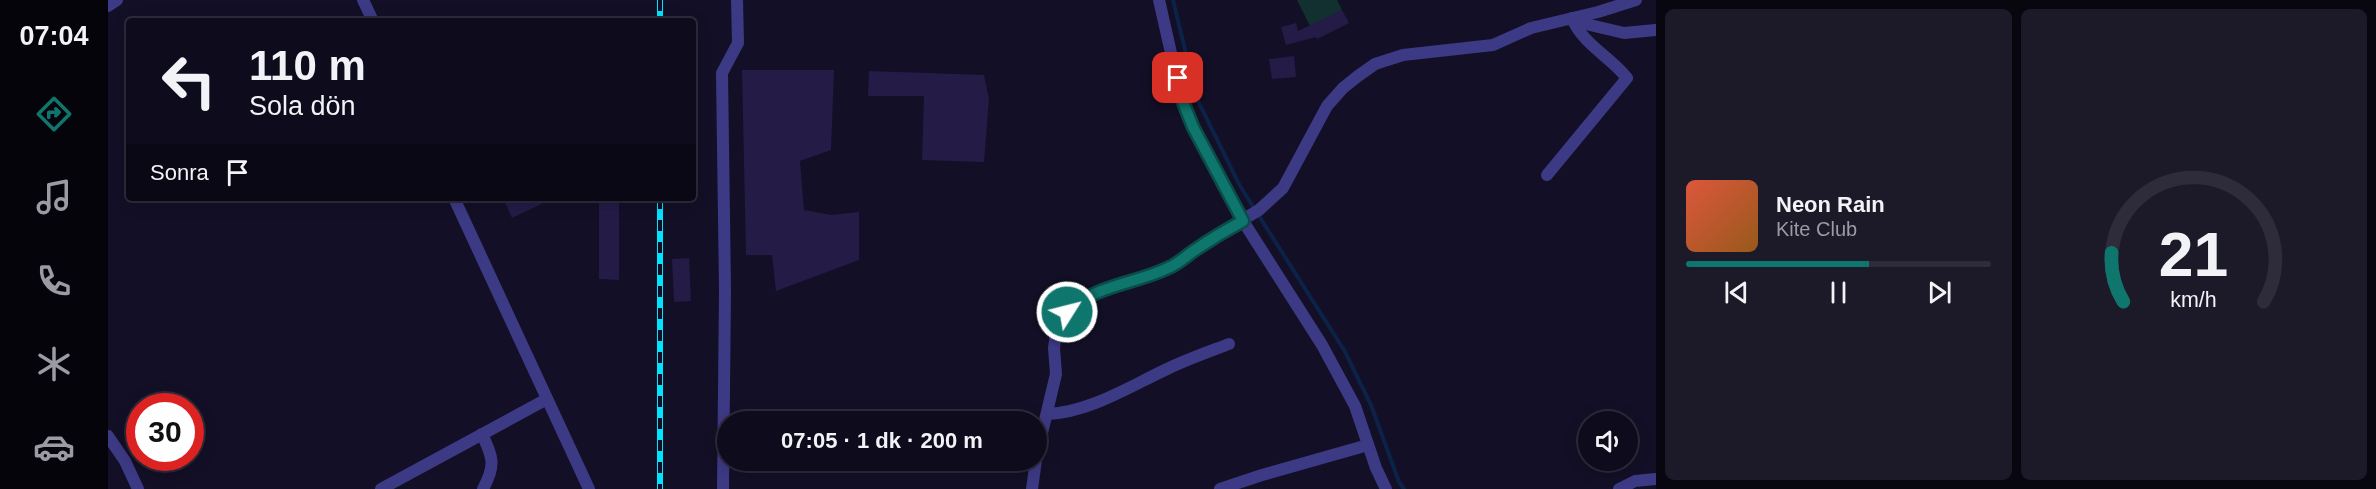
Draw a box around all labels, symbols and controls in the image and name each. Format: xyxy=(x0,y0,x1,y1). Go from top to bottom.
text: 07:04 xyxy=(19,21,89,51)
icon: left xyxy=(150,42,228,120)
text: 110 m xyxy=(249,42,366,89)
pin xyxy=(1152,52,1203,103)
icon: arrive xyxy=(1161,61,1194,94)
text: Sola dön xyxy=(249,91,356,121)
icon: directions xyxy=(33,93,75,135)
icon: arrive xyxy=(221,156,254,189)
text: Sonra xyxy=(150,160,209,185)
icon: music xyxy=(33,176,75,218)
text: Neon Rain xyxy=(1776,192,1885,217)
text: Kite Club xyxy=(1776,218,1857,240)
text: 21 xyxy=(2159,220,2228,289)
icon: phone xyxy=(33,260,75,302)
icon: previous xyxy=(1720,276,1753,309)
icon: pause xyxy=(1822,276,1855,309)
icon: next xyxy=(1923,276,1956,309)
position arrow xyxy=(1035,280,1099,344)
text: km/h xyxy=(2171,288,2217,312)
icon: climate xyxy=(33,343,75,385)
speed limit sign: 30 xyxy=(126,393,204,471)
map controls xyxy=(1578,411,1638,471)
button: sound xyxy=(1578,411,1638,471)
icon: car xyxy=(33,426,75,468)
text: 07:05 · 1 dk · 200 m xyxy=(781,428,983,453)

